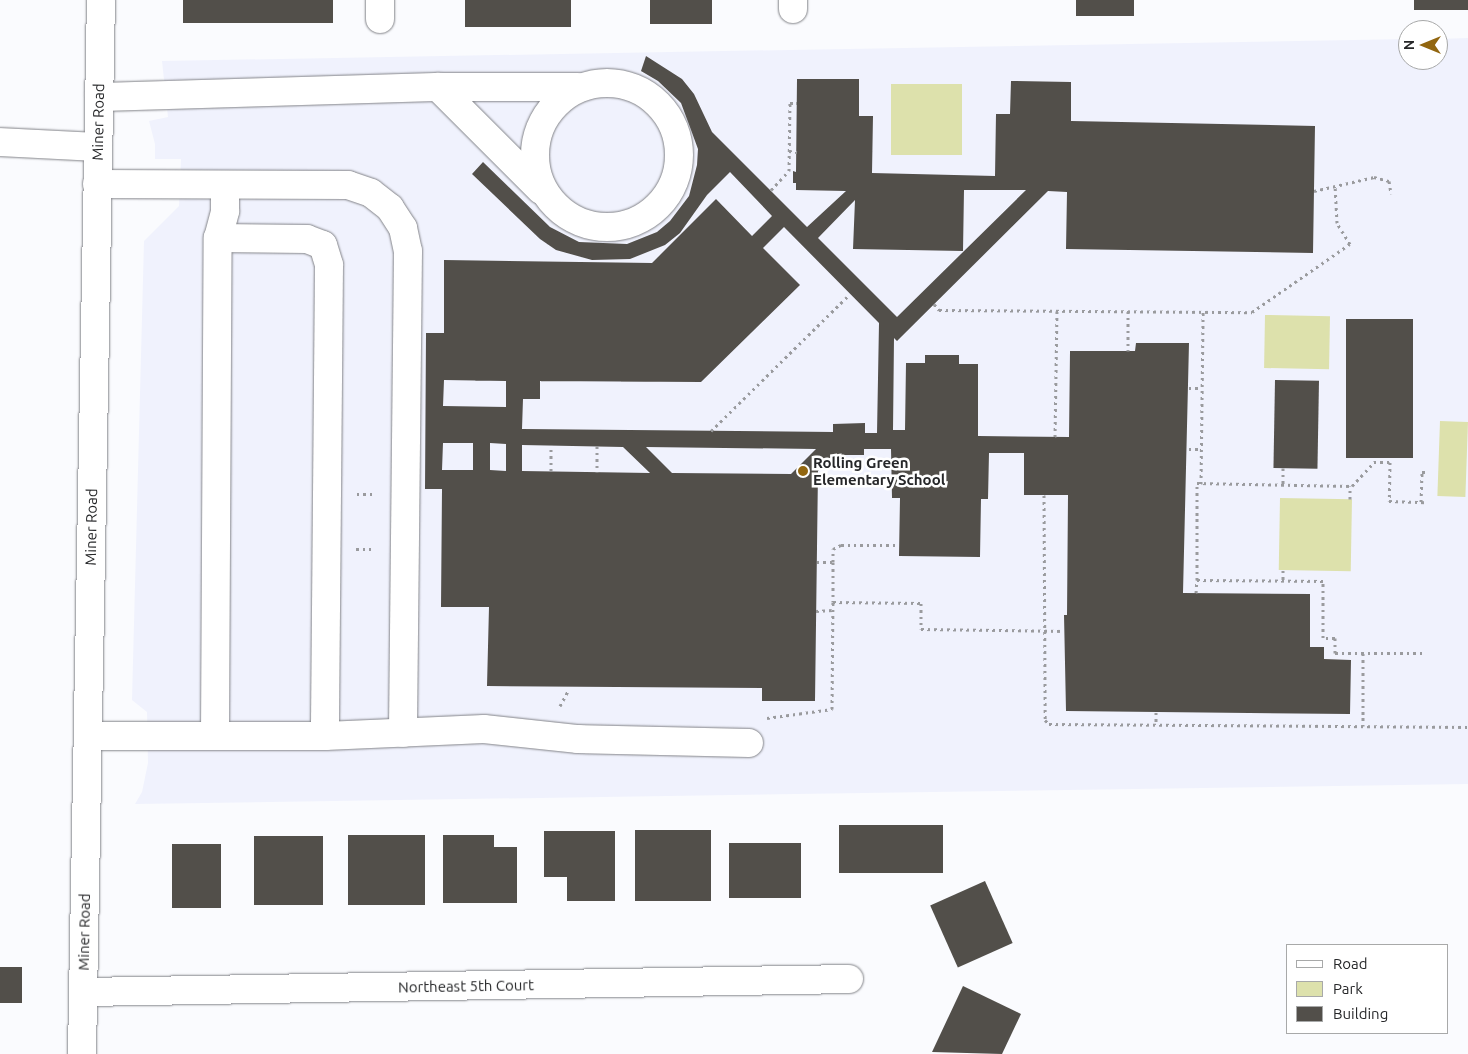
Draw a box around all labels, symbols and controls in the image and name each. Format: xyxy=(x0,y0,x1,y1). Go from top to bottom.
north arrow xyxy=(1398,20,1448,70)
text: N xyxy=(1401,40,1417,50)
street label: Miner Road xyxy=(88,83,108,161)
place label: Rolling Green Elementary School xyxy=(813,453,945,488)
marker: Rolling Green Elementary School xyxy=(797,465,809,477)
street label: Miner Road xyxy=(81,488,101,566)
street label: Miner Road xyxy=(74,893,94,971)
legend xyxy=(1286,944,1448,1034)
text: Road xyxy=(1333,955,1368,972)
street label: Northeast 5th Court xyxy=(398,976,534,996)
text: Park xyxy=(1333,980,1363,997)
text: Building xyxy=(1333,1005,1388,1022)

